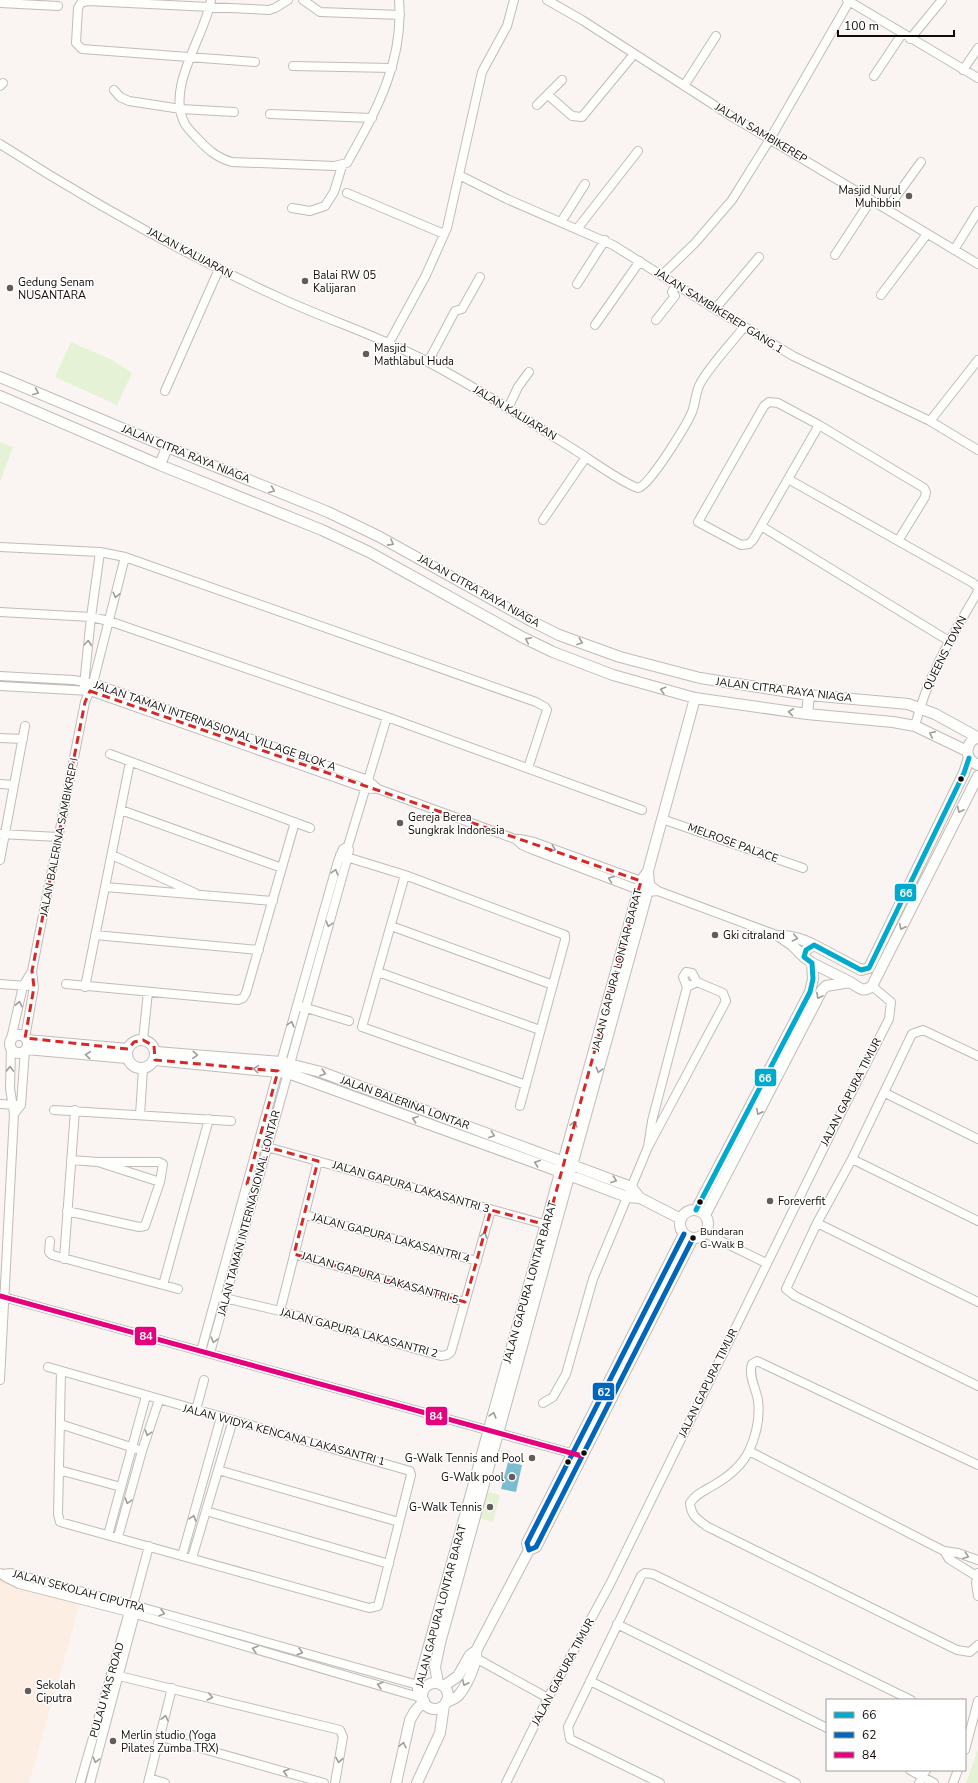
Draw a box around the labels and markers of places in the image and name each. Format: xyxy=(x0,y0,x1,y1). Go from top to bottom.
place label: Masjid Nurul Muhibbin xyxy=(838,183,902,211)
marker: Masjid Nurul Muhibbin xyxy=(904,191,914,201)
place label: Balai RW 05 Kalijaran xyxy=(313,268,377,296)
place label: Gedung Senam NUSANTARA xyxy=(18,275,94,303)
marker: Balai RW 05 Kalijaran xyxy=(300,276,310,286)
marker: Gedung Senam NUSANTARA xyxy=(5,283,15,293)
place label: Masjid Mathlabul Huda xyxy=(374,341,454,369)
marker: Masjid Mathlabul Huda xyxy=(361,349,371,359)
unlabelled marker xyxy=(956,774,966,784)
place label: Gereja Berea Sungkrak Indonesia xyxy=(408,810,505,838)
marker: Gereja Berea Sungkrak Indonesia xyxy=(395,818,405,828)
place label: Gki citraland xyxy=(723,928,785,943)
marker: Gki citraland xyxy=(710,930,720,940)
place label: Foreverfit xyxy=(778,1194,825,1209)
marker: Foreverfit xyxy=(765,1196,775,1206)
unlabelled marker xyxy=(695,1197,705,1207)
place label: Bundaran G-Walk B xyxy=(700,1225,744,1252)
marker: Bundaran G-Walk B xyxy=(688,1233,698,1243)
unlabelled marker xyxy=(579,1448,589,1458)
place label: G-Walk Tennis and Pool xyxy=(405,1451,525,1466)
marker: G-Walk Tennis and Pool xyxy=(527,1453,537,1463)
unlabelled marker xyxy=(563,1457,573,1467)
place label: G-Walk pool xyxy=(441,1470,505,1485)
marker: G-Walk pool xyxy=(507,1472,517,1482)
place label: G-Walk Tennis xyxy=(409,1500,482,1515)
marker: G-Walk Tennis xyxy=(485,1502,495,1512)
place label: Sekolah Ciputra xyxy=(36,1678,75,1706)
marker: Sekolah Ciputra xyxy=(23,1686,33,1696)
place label: Merlin studio (Yoga Pilates Zumba TRX) xyxy=(121,1728,219,1756)
marker: Merlin studio (Yoga Pilates Zumba TRX) xyxy=(108,1736,118,1746)

